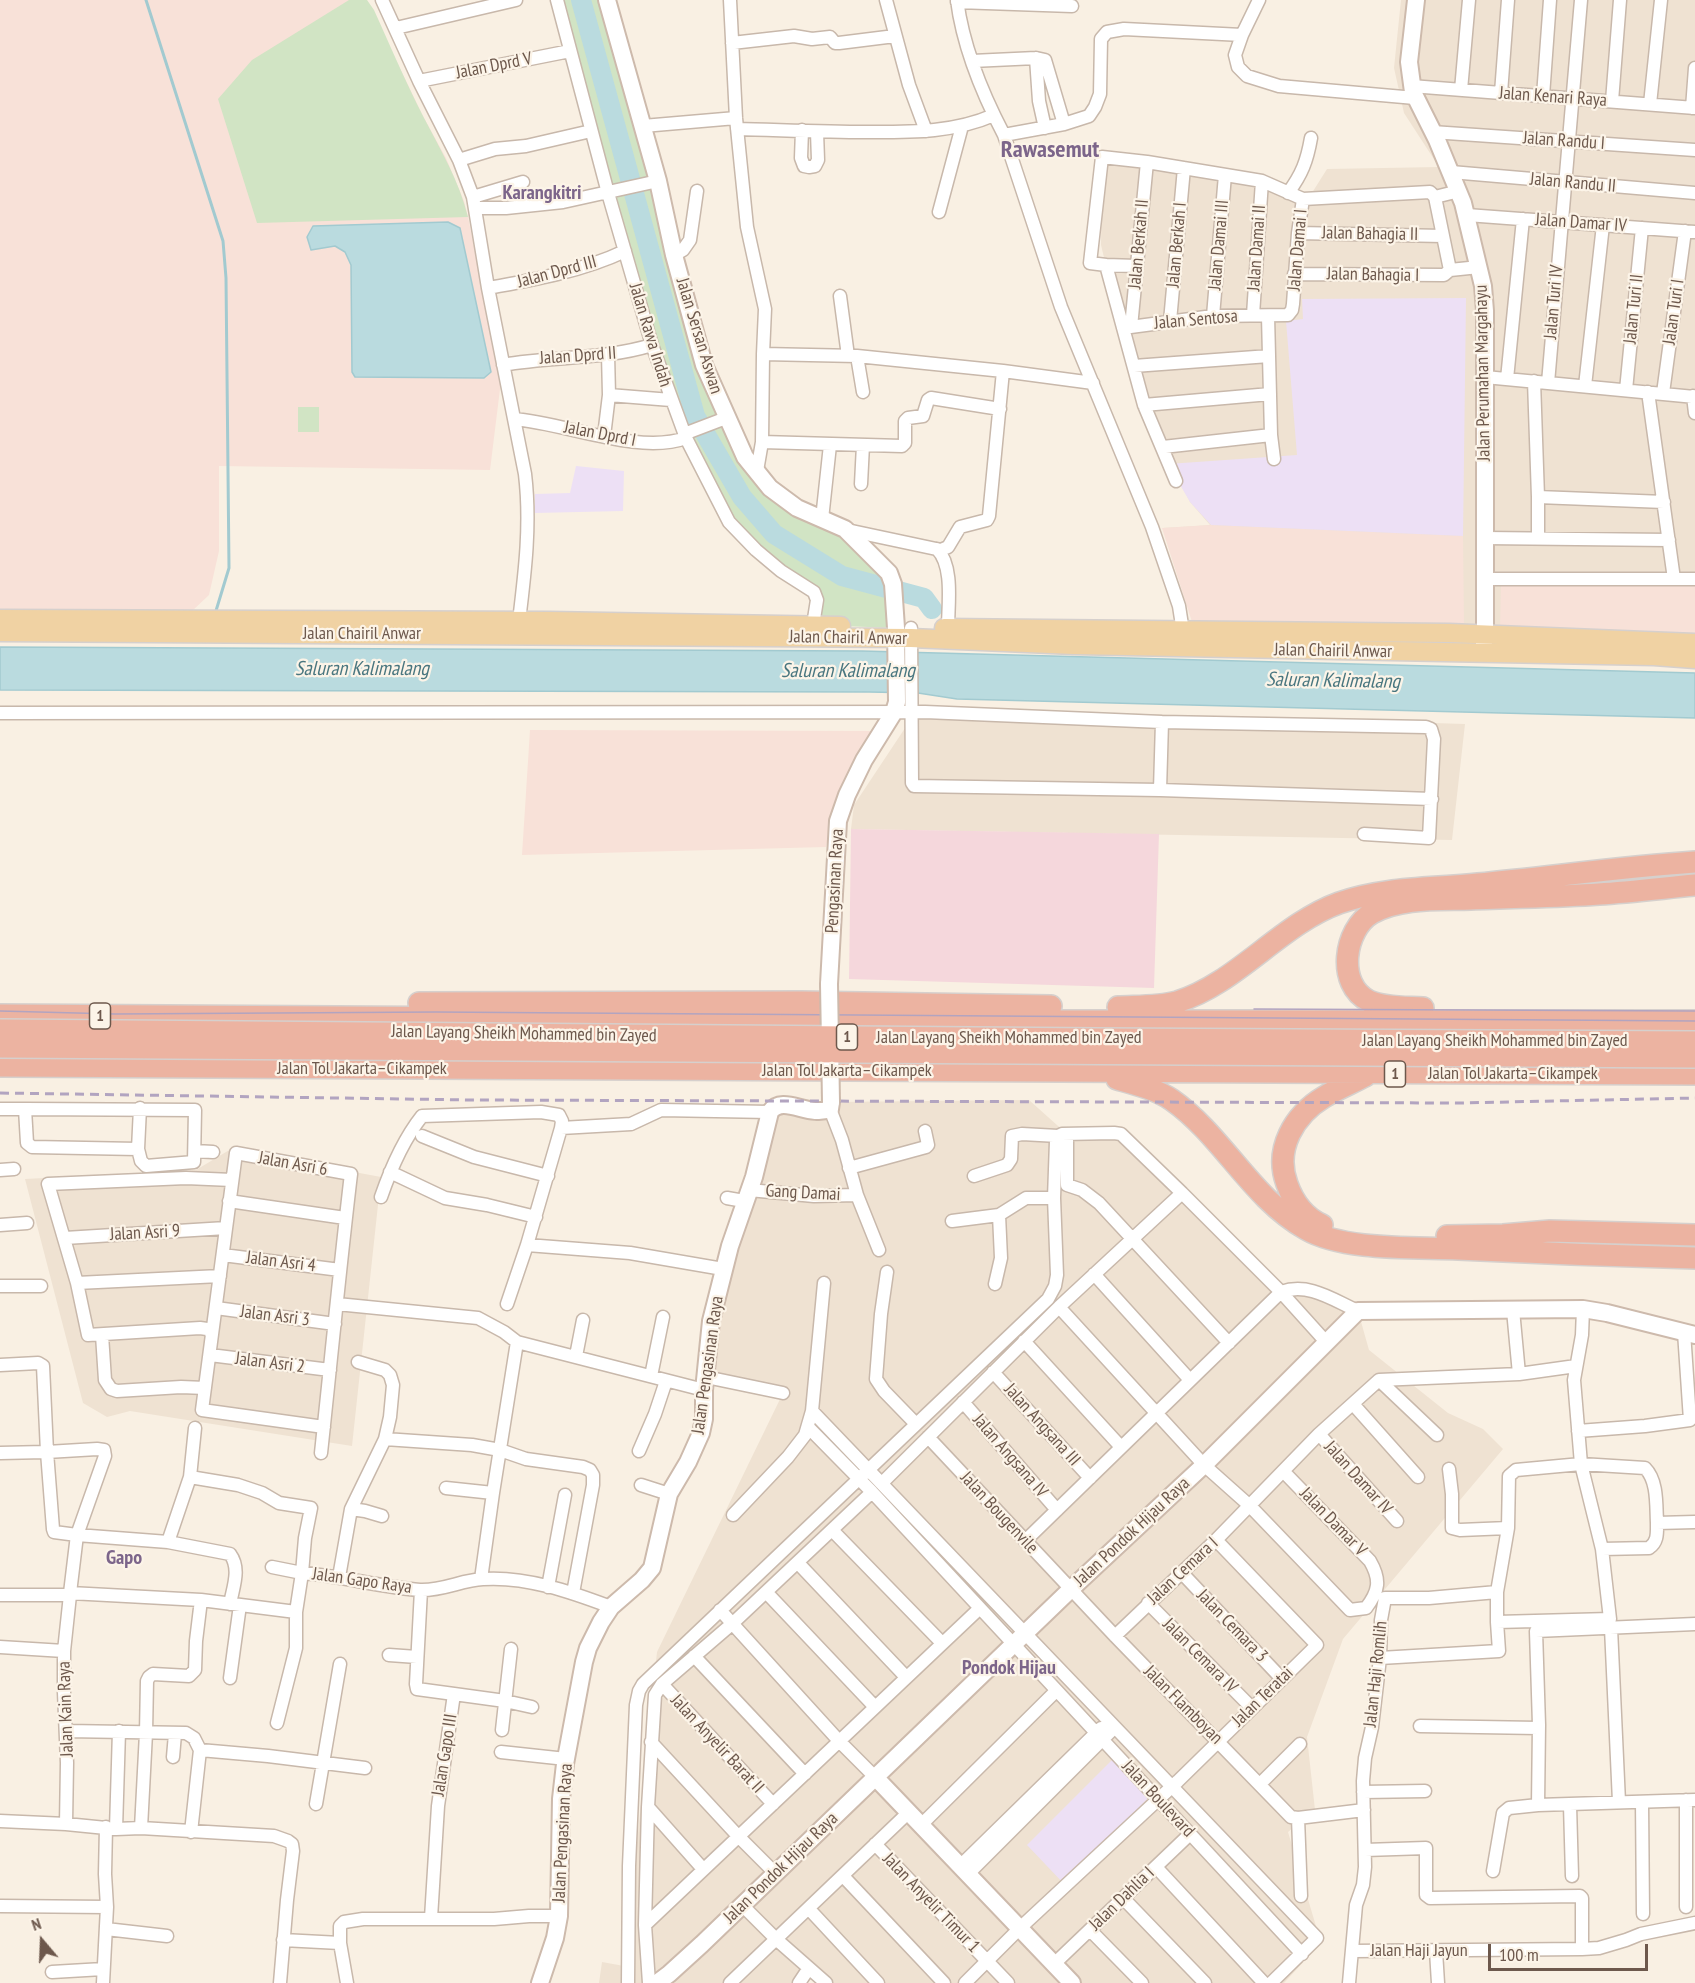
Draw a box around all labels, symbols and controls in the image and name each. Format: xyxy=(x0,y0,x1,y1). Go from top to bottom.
street label: Jalan Dprd V xyxy=(454,48,534,84)
street label: Jalan Kenari Raya xyxy=(1498,82,1608,112)
street label: Jalan Randu I xyxy=(1522,127,1606,155)
district label: Rawasemut xyxy=(1001,136,1099,164)
street label: Jalan Randu II xyxy=(1529,168,1617,198)
district label: Karangkitri xyxy=(502,181,582,205)
street label: Jalan Berkah II xyxy=(1124,198,1154,290)
street label: Jalan Damai III xyxy=(1204,199,1234,291)
street label: Jalan Berkah I xyxy=(1163,201,1191,289)
street label: Jalan Damai II xyxy=(1243,204,1271,292)
street label: Jalan Damai I xyxy=(1284,208,1312,292)
street label: Jalan Damar IV xyxy=(1535,209,1627,237)
street label: Jalan Bahagia II xyxy=(1322,222,1418,246)
street label: Jalan Dprd III xyxy=(515,251,599,293)
street label: Jalan Bahagia I xyxy=(1327,263,1419,287)
street label: Jalan Turi IV xyxy=(1540,264,1568,340)
street label: Jalan Turi II xyxy=(1620,273,1648,345)
street label: Jalan Sersan Aswan xyxy=(671,275,727,397)
street label: Jalan Turi I xyxy=(1659,278,1689,346)
street label: Jalan Rawa Indah xyxy=(624,281,676,389)
street label: Jalan Perumahan Margahayu xyxy=(1471,285,1495,461)
street label: Jalan Sentosa xyxy=(1153,306,1239,334)
street label: Jalan Dprd II xyxy=(539,343,617,369)
street label: Jalan Dprd I xyxy=(562,416,638,452)
street label: Jalan Chairil Anwar xyxy=(303,623,421,645)
street label: Jalan Chairil Anwar xyxy=(789,626,907,650)
street label: Jalan Chairil Anwar xyxy=(1274,639,1392,663)
water label: Saluran Kalimalang xyxy=(295,657,429,681)
water label: Saluran Kalimalang xyxy=(781,659,915,683)
water label: Saluran Kalimalang xyxy=(1266,668,1400,694)
street label: Pengasinan Raya xyxy=(821,828,849,934)
road number: 1 xyxy=(90,1003,110,1029)
street label: Jalan Layang Sheikh Mohammed bin Zayed xyxy=(391,1021,657,1047)
road number: 1 xyxy=(836,1024,858,1050)
street label: Jalan Layang Sheikh Mohammed bin Zayed xyxy=(876,1027,1142,1049)
street label: Jalan Layang Sheikh Mohammed bin Zayed xyxy=(1362,1030,1628,1052)
street label: Jalan Tol Jakarta–Cikampek xyxy=(277,1058,447,1080)
street label: Jalan Tol Jakarta–Cikampek xyxy=(762,1060,932,1082)
road number: 1 xyxy=(1384,1061,1406,1087)
street label: Jalan Tol Jakarta–Cikampek xyxy=(1428,1063,1598,1085)
street label: Jalan Asri 6 xyxy=(257,1147,329,1181)
street label: Gang Damai xyxy=(765,1180,841,1206)
street label: Jalan Asri 9 xyxy=(109,1220,181,1246)
street label: Jalan Asri 4 xyxy=(245,1247,317,1277)
street label: Jalan Pengasinan Raya xyxy=(688,1295,728,1435)
street label: Jalan Asri 3 xyxy=(239,1301,311,1331)
street label: Jalan Asri 2 xyxy=(234,1348,306,1378)
street label: Jalan Angsana III xyxy=(999,1379,1085,1471)
street label: Jalan Angsana IV xyxy=(968,1410,1052,1502)
street label: Jalan Damar IV xyxy=(1319,1437,1397,1519)
street label: Jalan Bougenvile xyxy=(956,1467,1042,1559)
street label: Jalan Pondok Hijau Raya xyxy=(1070,1473,1194,1591)
street label: Jalan Damar V xyxy=(1295,1483,1371,1561)
street label: Jalan Cemara I xyxy=(1143,1533,1223,1609)
district label: Gapo xyxy=(106,1546,142,1570)
street label: Jalan Gapo Raya xyxy=(311,1563,413,1599)
street label: Jalan Cemara 3 xyxy=(1192,1585,1272,1667)
street label: Jalan Cemara IV xyxy=(1158,1614,1242,1698)
street label: Jalan Haji Romlih xyxy=(1360,1620,1392,1728)
district label: Pondok Hijau xyxy=(962,1656,1056,1680)
street label: Jalan Kain Raya xyxy=(54,1661,78,1757)
street label: Jalan Flamboyan xyxy=(1139,1661,1227,1749)
street label: Jalan Teratai xyxy=(1228,1663,1298,1731)
street label: Jalan Anyelir Barat II xyxy=(666,1690,768,1798)
street label: Jalan Gapo III xyxy=(428,1712,462,1798)
street label: Jalan Boulevard xyxy=(1117,1756,1199,1842)
street label: Jalan Pengasinan Raya xyxy=(549,1763,577,1903)
street label: Jalan Pondok Hijau Raya xyxy=(719,1808,843,1928)
street label: Jalan Anyelir Timur 1 xyxy=(878,1849,984,1957)
street label: Jalan Dahlia I xyxy=(1085,1863,1159,1935)
north arrow xyxy=(12,1911,72,1971)
text: N xyxy=(29,1913,43,1935)
scale bar xyxy=(1491,1932,1652,1970)
street label: Jalan Haji Jayun xyxy=(1370,1940,1468,1962)
text: 100 m xyxy=(1499,1943,1539,1966)

